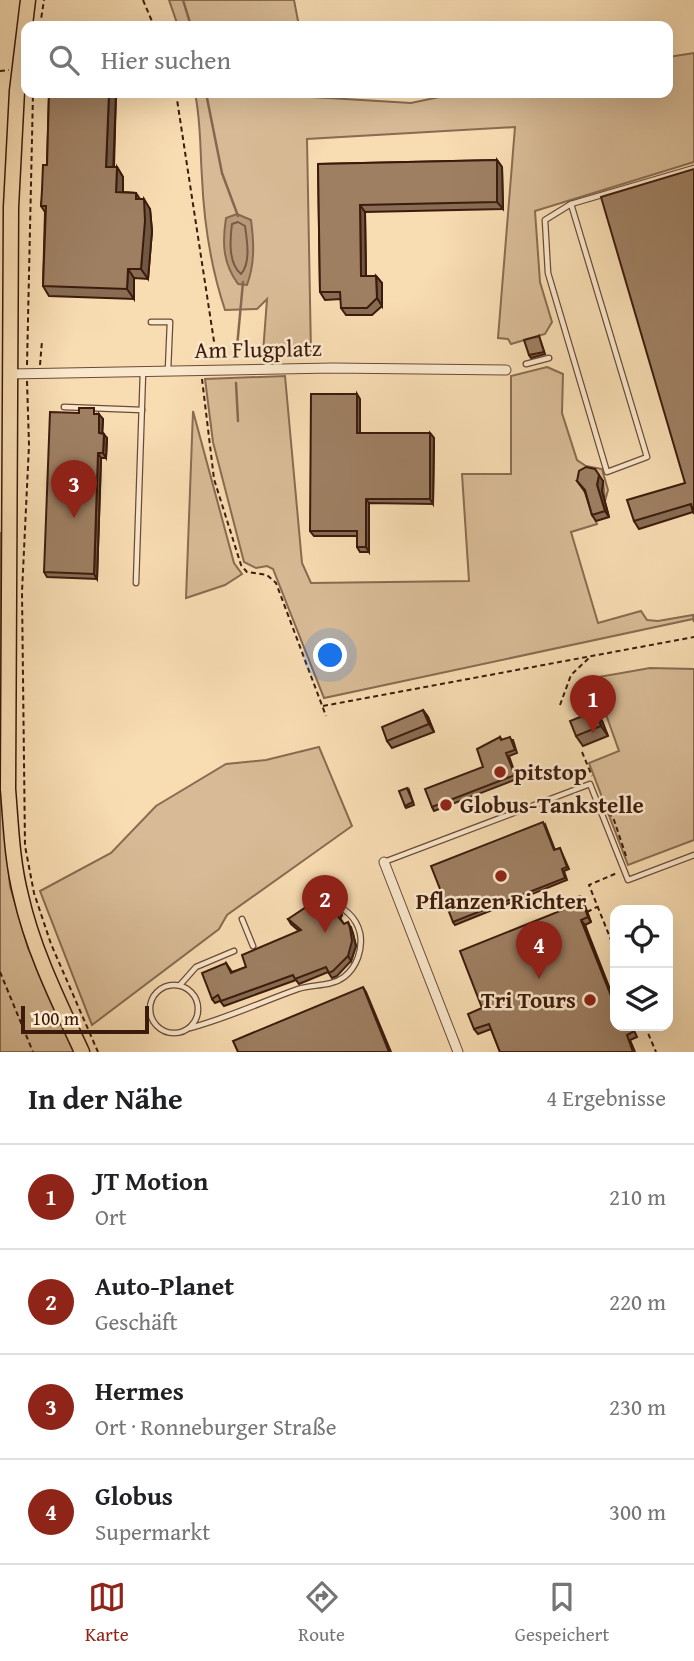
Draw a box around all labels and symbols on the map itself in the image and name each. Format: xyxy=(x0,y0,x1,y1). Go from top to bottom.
street label: Am Flugplatz xyxy=(194,331,322,366)
pin: 3 xyxy=(51,460,97,518)
your location xyxy=(313,638,347,672)
pin: 1 xyxy=(570,675,616,733)
place label: pitstop xyxy=(514,755,587,788)
marker: pitstop xyxy=(492,764,508,780)
place label: Globus-Tankstelle xyxy=(460,788,644,821)
marker: Globus-Tankstelle xyxy=(438,797,454,813)
marker: Pflanzen Richter xyxy=(493,868,509,884)
pin: 2 xyxy=(302,875,348,933)
place label: Pflanzen Richter xyxy=(416,884,587,917)
pin: 4 xyxy=(516,921,562,979)
place label: Tri Tours xyxy=(481,983,576,1016)
marker: Tri Tours xyxy=(582,992,598,1008)
scale bar xyxy=(21,1003,149,1035)

